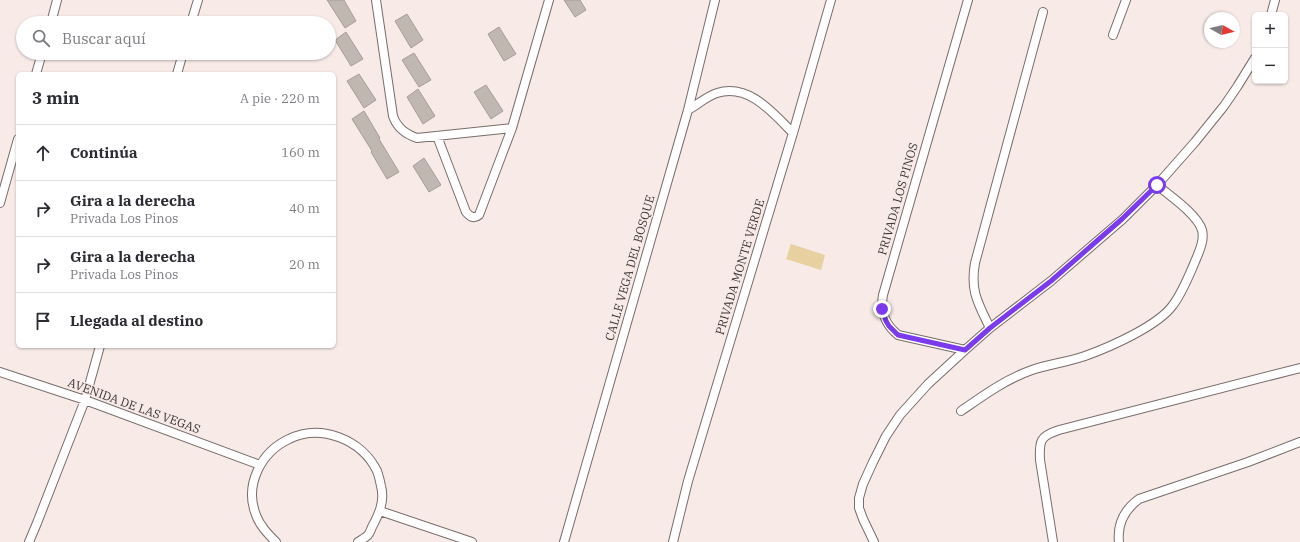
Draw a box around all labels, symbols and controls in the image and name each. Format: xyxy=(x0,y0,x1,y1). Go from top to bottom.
north arrow xyxy=(1204,12,1240,48)
map controls xyxy=(1252,12,1288,84)
button: + xyxy=(1252,12,1288,48)
search box xyxy=(16,16,336,60)
icon: search xyxy=(30,27,52,49)
text: Buscar aquí xyxy=(62,29,146,48)
button: − xyxy=(1252,48,1288,84)
text: 3 min xyxy=(32,87,80,109)
text: A pie · 220 m xyxy=(240,90,320,107)
street label: PRIVADA LOS PINOS xyxy=(874,141,921,257)
icon: ahead xyxy=(32,142,54,164)
text: Continúa xyxy=(70,143,137,162)
text: 160 m xyxy=(281,144,320,161)
route start xyxy=(1148,176,1166,194)
text: Gira a la derecha xyxy=(70,191,195,210)
street label: CALLE VEGA DEL BOSQUE xyxy=(602,193,657,342)
street label: PRIVADA MONTE VERDE xyxy=(712,197,767,337)
icon: right xyxy=(32,198,54,220)
text: 40 m xyxy=(289,200,320,217)
text: Privada Los Pinos xyxy=(70,210,178,227)
text: Gira a la derecha xyxy=(70,247,195,266)
icon: right xyxy=(32,254,54,276)
text: 20 m xyxy=(289,256,320,273)
text: Privada Los Pinos xyxy=(70,266,178,283)
route end xyxy=(873,300,891,318)
icon: arrive xyxy=(32,310,54,332)
text: Llegada al destino xyxy=(70,311,203,330)
street label: AVENIDA DE LAS VEGAS xyxy=(66,375,202,436)

